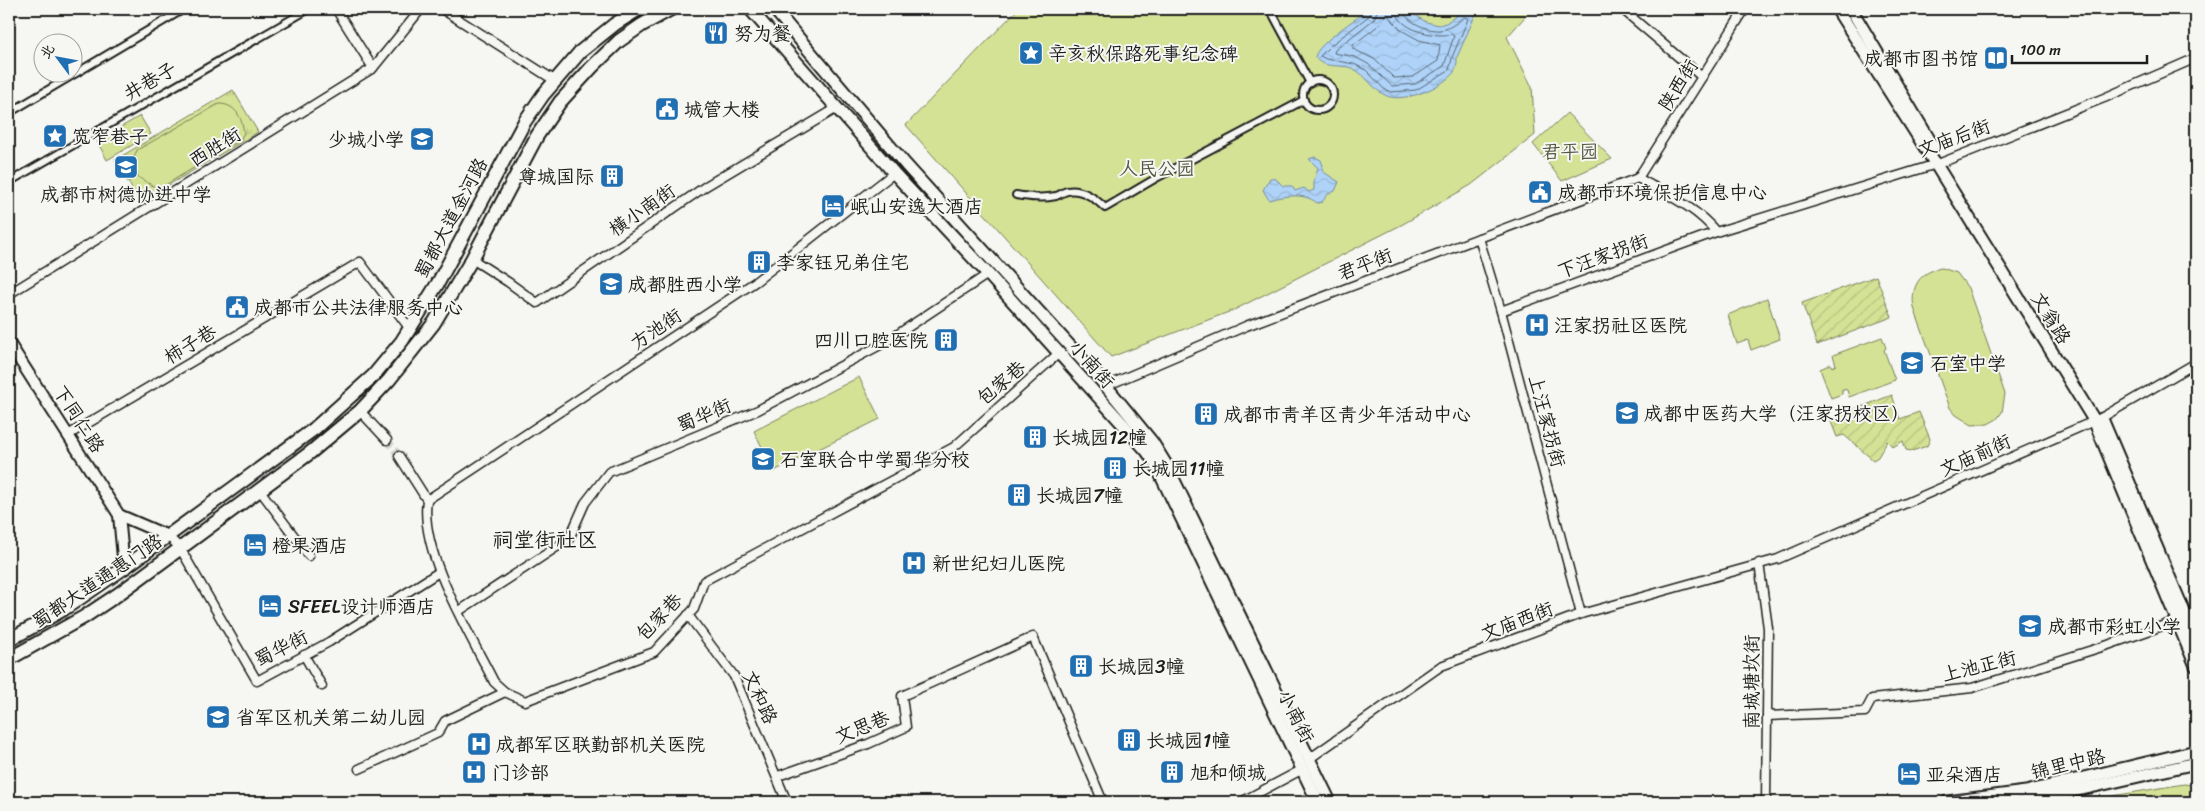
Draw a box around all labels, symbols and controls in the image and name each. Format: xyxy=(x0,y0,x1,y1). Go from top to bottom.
place label: 努力餐 xyxy=(734,17,791,50)
restaurant icon: 努力餐 xyxy=(703,20,729,46)
north arrow xyxy=(32,32,82,82)
scale bar xyxy=(2012,32,2148,64)
place label: 辛亥秋保路死事纪念碑 xyxy=(1048,37,1238,70)
text: 100 m xyxy=(2020,37,2061,63)
text: 北 xyxy=(33,39,62,64)
place icon: 辛亥秋保路死事纪念碑 xyxy=(1018,40,1044,66)
place label: 成都市图书馆 xyxy=(1864,42,1978,75)
library icon: 成都市图书馆 xyxy=(1983,45,2009,71)
street label: 井巷子 xyxy=(117,52,183,110)
street label: 陕西街 xyxy=(1649,52,1707,118)
place label: 城管大楼 xyxy=(684,93,760,126)
public building icon: 城管大楼 xyxy=(654,96,680,122)
street label: 文庙后街 xyxy=(1913,109,1995,167)
street label: 西胜街 xyxy=(182,118,248,176)
place label: 宽窄巷子 xyxy=(72,120,148,153)
place icon: 宽窄巷子 xyxy=(42,123,68,149)
place label: 少城小学 xyxy=(328,123,404,156)
school or university icon: 少城小学 xyxy=(409,126,435,152)
park label: 君平园 xyxy=(1541,135,1599,168)
street label: 蜀都大道金河路 xyxy=(405,152,497,284)
park label: 人民公园 xyxy=(1119,152,1195,185)
school or university icon: 成都市树德协进中学 xyxy=(113,154,139,180)
place label: 尊城国际 xyxy=(518,160,594,193)
building icon: 尊城国际 xyxy=(599,163,625,189)
street label: 横小南街 xyxy=(601,175,683,245)
place label: 成都市环境保护信息中心 xyxy=(1558,176,1767,209)
place label: 成都市树德协进中学 xyxy=(40,178,212,211)
public building icon: 成都市环境保护信息中心 xyxy=(1527,179,1553,205)
place label: 岷山安逸大酒店 xyxy=(850,190,983,223)
hotel icon: 岷山安逸大酒店 xyxy=(820,193,846,219)
street label: 下汪家拐街 xyxy=(1553,224,1653,288)
street label: 君平街 xyxy=(1332,238,1398,290)
place label: 李家钰兄弟住宅 xyxy=(776,246,909,279)
building icon: 李家钰兄弟住宅 xyxy=(746,249,772,275)
place label: 成都胜西小学 xyxy=(628,268,742,301)
school or university icon: 成都胜西小学 xyxy=(598,271,624,297)
street label: 文翁路 xyxy=(2022,285,2080,351)
place label: 成都市公共法律服务中心 xyxy=(254,291,463,324)
public building icon: 成都市公共法律服务中心 xyxy=(224,294,250,320)
street label: 方池街 xyxy=(623,299,689,359)
place label: 汪家拐社区医院 xyxy=(1554,309,1687,342)
hospital icon: 汪家拐社区医院 xyxy=(1524,312,1550,338)
street label: 柿子巷 xyxy=(157,315,223,373)
place label: 四川口腔医院 xyxy=(814,324,928,357)
building icon: 四川口腔医院 xyxy=(933,327,959,353)
street label: 小南街 xyxy=(1061,332,1123,396)
place label: 石室中学 xyxy=(1930,347,2006,380)
school or university icon: 石室中学 xyxy=(1899,350,1925,376)
street label: 包家巷 xyxy=(969,352,1033,414)
street label: 上汪家拐街 xyxy=(1519,371,1575,471)
street label: 下同仁路 xyxy=(44,378,114,460)
street label: 蜀华街 xyxy=(671,389,737,441)
place label: 成都中医药大学（汪家拐校区） xyxy=(1644,397,1910,430)
place label: 成都市青羊区青少年活动中心 xyxy=(1224,398,1471,431)
school or university icon: 成都中医药大学（汪家拐校区） xyxy=(1614,400,1640,426)
building icon: 成都市青羊区青少年活动中心 xyxy=(1193,401,1219,427)
place label: 长城园12幢 xyxy=(1052,421,1148,454)
building icon: 长城园12幢 xyxy=(1022,424,1048,450)
street label: 文庙前街 xyxy=(1934,424,2016,486)
place label: 石室联合中学蜀华分校 xyxy=(780,443,970,476)
school or university icon: 石室联合中学蜀华分校 xyxy=(750,446,776,472)
place label: 长城园11幢 xyxy=(1132,452,1225,485)
building icon: 长城园11幢 xyxy=(1102,455,1128,481)
place label: 长城园7幢 xyxy=(1036,479,1124,512)
building icon: 长城园7幢 xyxy=(1006,482,1032,508)
district label: 祠堂街社区 xyxy=(493,521,598,559)
street label: 蜀都大道通惠门路 xyxy=(25,525,169,637)
place label: 橙果酒店 xyxy=(272,529,348,562)
hotel icon: 橙果酒店 xyxy=(242,532,268,558)
place label: 新世纪妇儿医院 xyxy=(932,547,1065,580)
hospital icon: 新世纪妇儿医院 xyxy=(901,550,927,576)
street label: 包家巷 xyxy=(627,585,691,649)
place label: SFEEL设计师酒店 xyxy=(288,590,435,623)
street label: 文庙西街 xyxy=(1476,592,1558,650)
hotel icon: SFEEL设计师酒店 xyxy=(257,593,283,619)
place label: 成都市彩虹小学 xyxy=(2048,610,2181,643)
school or university icon: 成都市彩虹小学 xyxy=(2017,613,2043,639)
street label: 蜀华街 xyxy=(248,620,314,676)
street label: 南城塘坎街 xyxy=(1735,634,1768,730)
street label: 上池正街 xyxy=(1938,641,2020,691)
place label: 长城园3幢 xyxy=(1098,650,1185,683)
building icon: 长城园3幢 xyxy=(1068,653,1094,679)
street label: 文和路 xyxy=(733,664,787,730)
street label: 小南街 xyxy=(1268,683,1324,749)
place label: 省军区机关第二幼儿园 xyxy=(236,701,426,734)
street label: 文思巷 xyxy=(829,701,895,753)
school or university icon: 省军区机关第二幼儿园 xyxy=(205,704,231,730)
place label: 长城园1幢 xyxy=(1146,724,1231,757)
building icon: 长城园1幢 xyxy=(1116,727,1142,753)
place label: 成都军区联勤部机关医院 xyxy=(496,728,705,761)
hospital icon: 成都军区联勤部机关医院 xyxy=(466,731,492,757)
street label: 锦里中路 xyxy=(2027,739,2109,789)
place label: 门诊部 xyxy=(492,756,549,789)
place label: 旭和倾城 xyxy=(1190,756,1266,789)
place label: 亚朵酒店 xyxy=(1926,758,2002,791)
hospital icon: 门诊部 xyxy=(461,759,487,785)
building icon: 旭和倾城 xyxy=(1159,759,1185,785)
hotel icon: 亚朵酒店 xyxy=(1896,761,1922,787)

